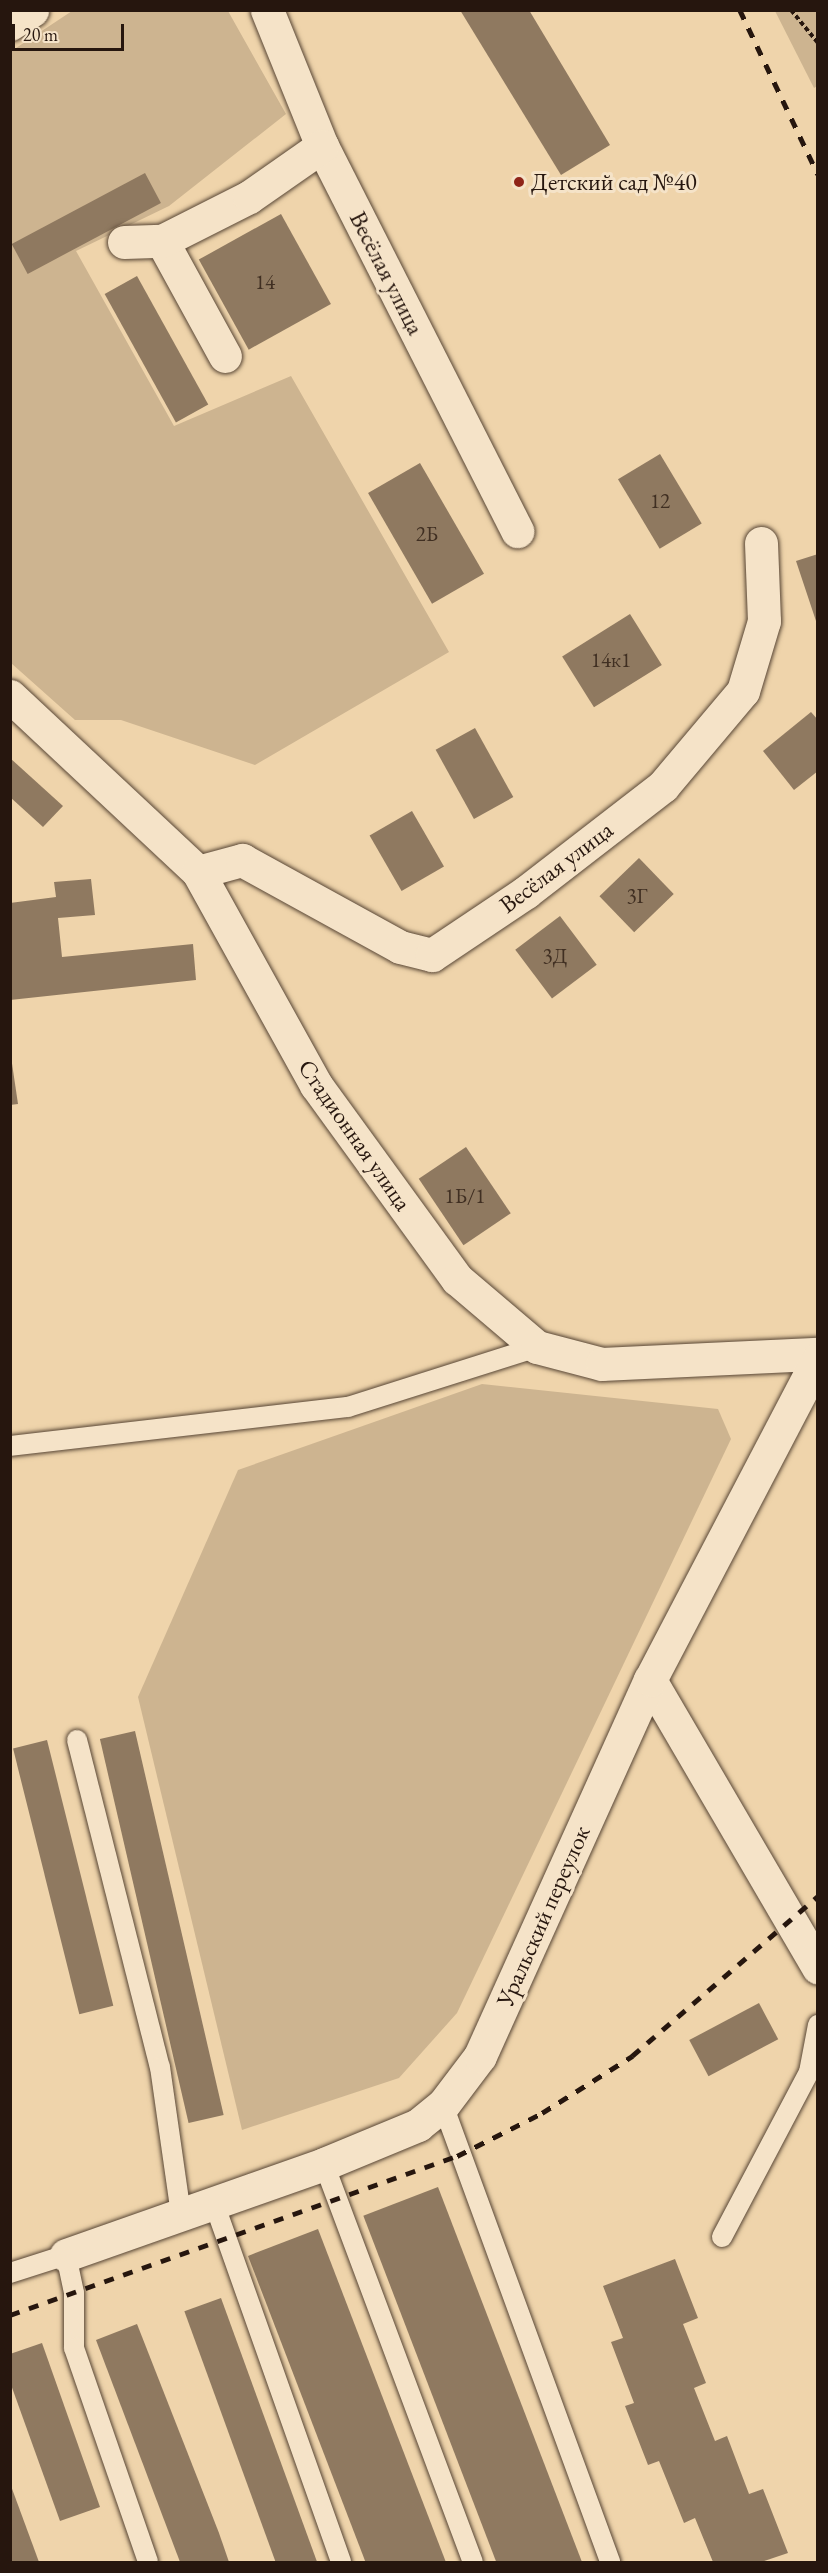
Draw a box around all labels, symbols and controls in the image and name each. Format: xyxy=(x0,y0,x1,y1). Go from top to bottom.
scale bar xyxy=(15,12,128,50)
text: 20 m xyxy=(23,23,58,46)
place label: Детский сад №40 xyxy=(531,168,697,196)
marker: Детский сад №40 xyxy=(512,175,526,189)
street label: Весёлая улица xyxy=(344,207,430,339)
house number: 14 xyxy=(255,269,275,295)
house number: 12 xyxy=(650,488,670,514)
house number: 2Б xyxy=(416,521,438,547)
house number: 14к1 xyxy=(591,647,631,673)
street label: Весёлая улица xyxy=(494,815,618,919)
house number: 3Г xyxy=(627,883,647,909)
house number: 3Д xyxy=(543,943,567,969)
street label: Стадионная улица xyxy=(292,1054,418,1216)
house number: 1Б/1 xyxy=(445,1183,485,1209)
street label: Уральский переулок xyxy=(490,1821,596,2011)

